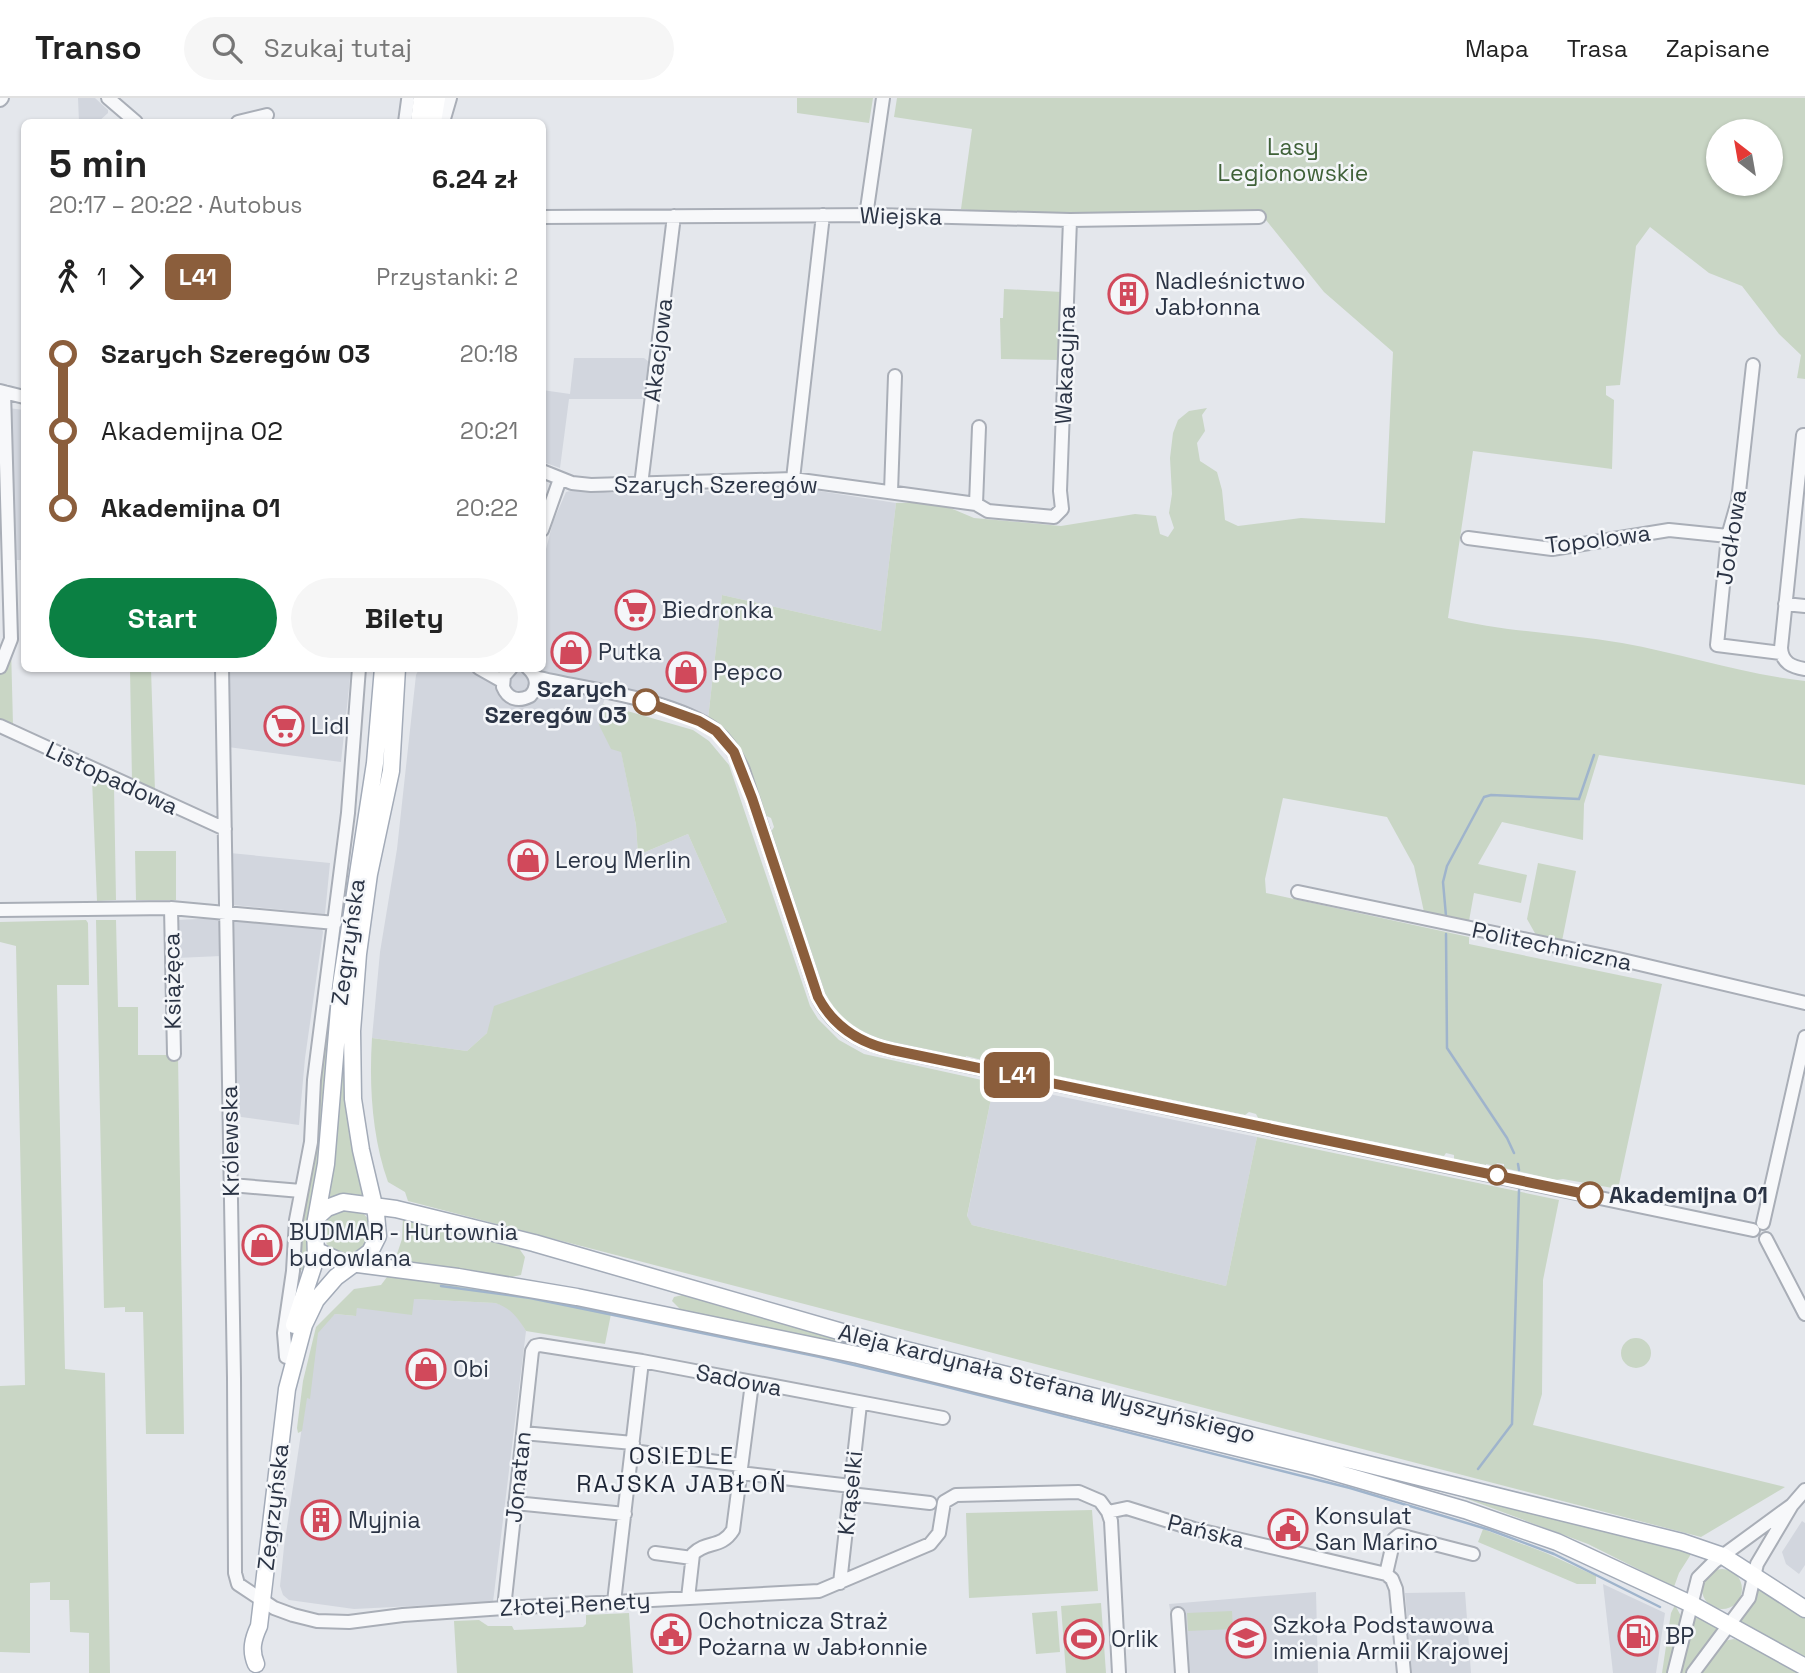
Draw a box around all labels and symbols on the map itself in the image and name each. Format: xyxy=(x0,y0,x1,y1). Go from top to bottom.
north arrow xyxy=(1706,119,1783,196)
park label: Lasy Legionowskie xyxy=(1218,132,1368,188)
street label: Wiejska xyxy=(859,200,943,232)
place label: Nadleśnictwo Jabłonna xyxy=(1155,266,1305,322)
building icon: Nadleśnictwo Jabłonna xyxy=(1107,273,1149,315)
street label: Akacjowa xyxy=(637,296,679,404)
street label: Wakacyjna xyxy=(1048,305,1082,425)
street label: Szarych Szeregów xyxy=(614,470,818,500)
street label: Jodłowa xyxy=(1709,487,1753,587)
street label: Topolowa xyxy=(1544,518,1652,560)
supermarket icon: Biedronka xyxy=(614,589,656,631)
place label: Biedronka xyxy=(662,595,773,625)
shop icon: Putka xyxy=(550,631,592,673)
place label: Putka xyxy=(598,637,662,667)
shop icon: Pepco xyxy=(665,651,707,693)
place label: Pepco xyxy=(713,657,783,687)
place label: Szarych Szeregów 03 xyxy=(485,674,627,730)
marker: Szarych Szeregów 03 xyxy=(633,689,659,715)
supermarket icon: Lidl xyxy=(263,705,305,747)
place label: Lidl xyxy=(311,711,350,741)
street label: Listopadowa xyxy=(41,734,183,822)
shop icon: Leroy Merlin xyxy=(507,839,549,881)
place label: Leroy Merlin xyxy=(555,845,691,875)
street label: Zegrzyńska xyxy=(324,877,372,1007)
street label: Politechniczna xyxy=(1469,914,1635,978)
street label: Książęca xyxy=(156,932,188,1030)
line badge: L41 xyxy=(977,1052,1057,1098)
street label: Królewska xyxy=(214,1085,246,1197)
unlabelled marker xyxy=(1487,1165,1507,1185)
place label: Akademijna 01 xyxy=(1609,1180,1768,1210)
marker: Akademijna 01 xyxy=(1577,1182,1603,1208)
place label: BUDMAR - Hurtownia budowlana xyxy=(289,1217,518,1273)
shop icon: BUDMAR - Hurtownia budowlana xyxy=(241,1224,283,1266)
street label: Aleja kardynała Stefana Wyszyńskiego xyxy=(835,1317,1259,1449)
shop icon: Obi xyxy=(405,1348,447,1390)
place label: Obi xyxy=(453,1354,489,1384)
street label: Sadowa xyxy=(693,1357,785,1403)
street label: Jonatan xyxy=(498,1430,538,1524)
district label: OSIEDLE RAJSKA JABŁOŃ xyxy=(576,1440,788,1499)
street label: Zegrzyńska xyxy=(250,1442,296,1572)
street label: Krąselki xyxy=(831,1449,869,1537)
building icon: Myjnia xyxy=(300,1499,342,1541)
place label: Konsulat San Marino xyxy=(1315,1501,1438,1557)
place label: Myjnia xyxy=(348,1505,421,1535)
street label: Pańska xyxy=(1164,1507,1248,1555)
public building icon: Konsulat San Marino xyxy=(1267,1508,1309,1550)
street label: Złotej Renety xyxy=(499,1585,651,1623)
place label: Ochotnicza Straż Pożarna w Jabłonnie xyxy=(698,1606,928,1662)
place label: Szkoła Podstawowa imienia Armii Krajowej xyxy=(1273,1610,1509,1666)
public building icon: Ochotnicza Straż Pożarna w Jabłonnie xyxy=(650,1613,692,1655)
fuel station icon: BP xyxy=(1617,1615,1659,1657)
school or university icon: Szkoła Podstawowa imienia Armii Krajowej xyxy=(1225,1617,1267,1659)
sports icon: Orlik xyxy=(1063,1618,1105,1660)
place label: BP xyxy=(1665,1621,1694,1651)
place label: Orlik xyxy=(1111,1624,1159,1654)

